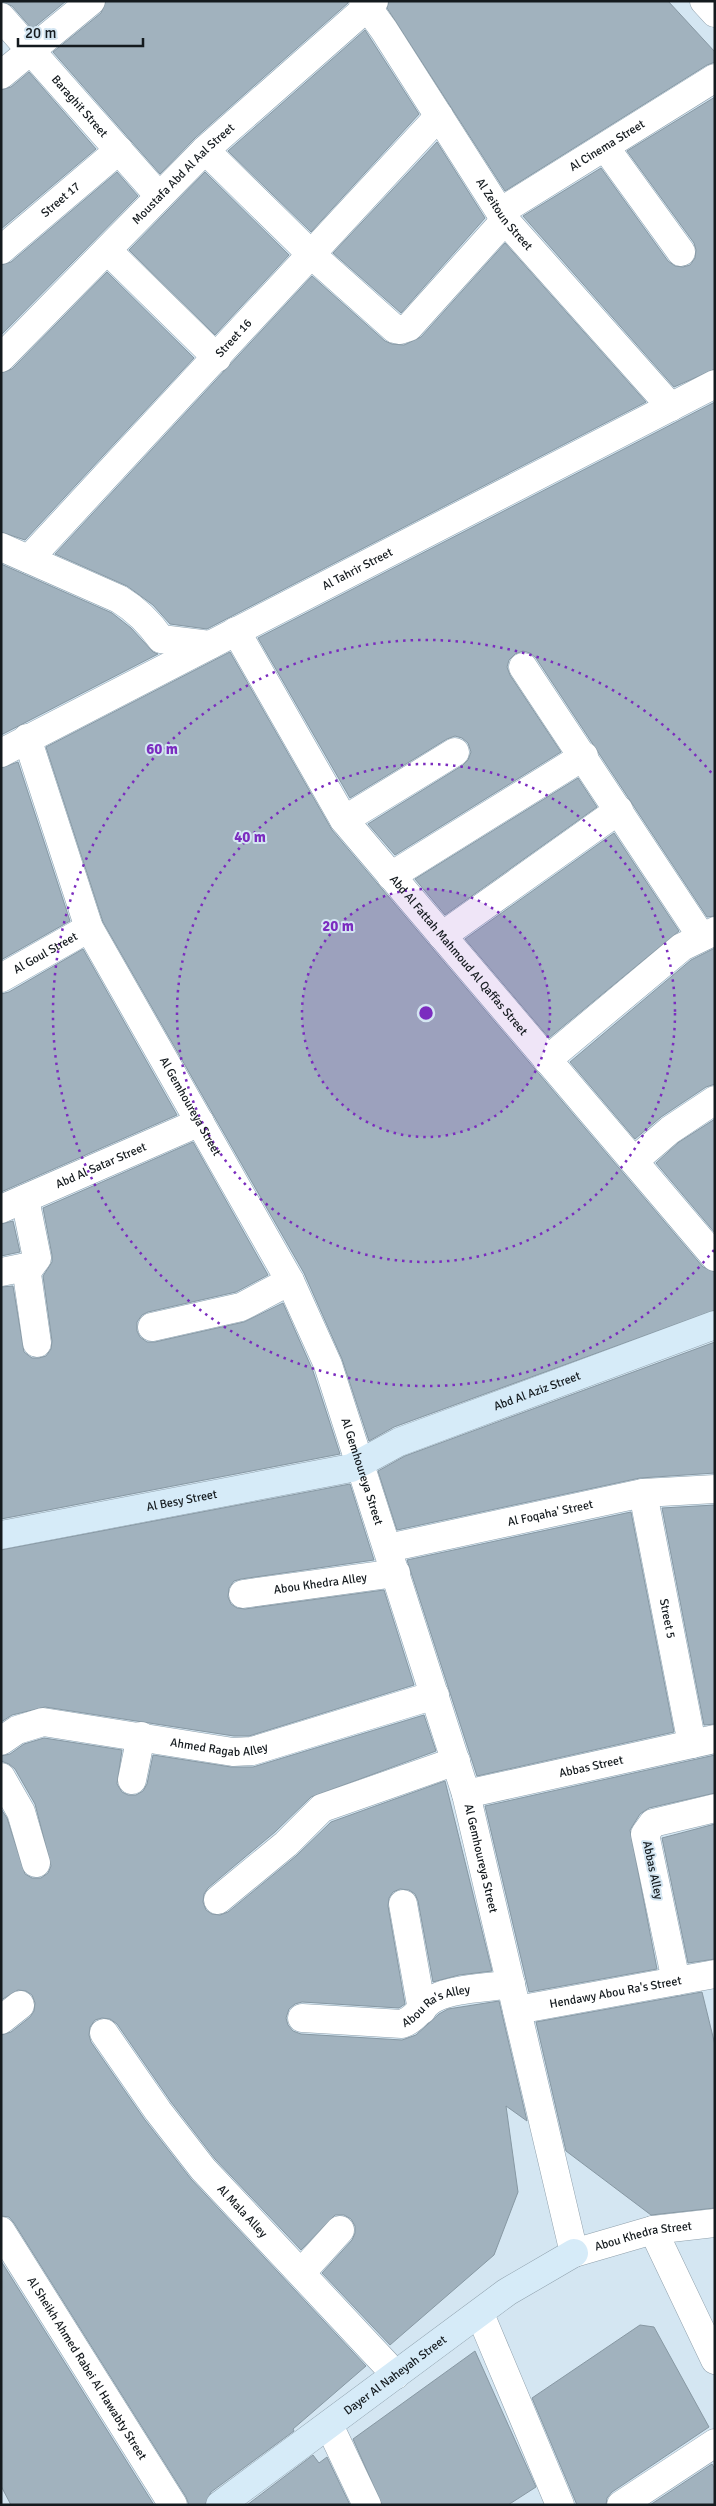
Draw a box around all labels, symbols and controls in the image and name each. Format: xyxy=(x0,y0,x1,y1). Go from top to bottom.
scale bar xyxy=(18,15,142,47)
text: 20 m xyxy=(25,24,56,42)
street label: Baraghit Street xyxy=(48,72,111,141)
street label: Al Cinema Street xyxy=(567,117,648,175)
street label: Moustafa Abd Al Aal Street xyxy=(129,121,238,228)
street label: Al Zeitoun Street xyxy=(472,176,536,254)
street label: Street 17 xyxy=(38,179,84,221)
street label: Street 16 xyxy=(212,316,255,361)
street label: Al Tahrir Street xyxy=(320,545,395,594)
text: 60 m xyxy=(146,740,178,758)
text: 40 m xyxy=(234,828,266,846)
street label: Abd Al Fattah Mahmoud Al Qaffas Street xyxy=(386,872,531,1039)
text: 20 m xyxy=(322,917,354,935)
street label: Al Goul Street xyxy=(11,929,80,977)
centre of rings xyxy=(417,1004,435,1022)
street label: Al Gemhoureya Street xyxy=(156,1054,224,1159)
street label: Abd Al Satar Street xyxy=(53,1139,149,1192)
street label: Abd Al Aziz Street xyxy=(492,1369,583,1414)
street label: Al Gemhoureya Street xyxy=(338,1416,386,1527)
street label: Al Besy Street xyxy=(145,1487,218,1515)
street label: Al Foqaha' Street xyxy=(506,1497,595,1530)
street label: Abou Khedra Alley xyxy=(273,1570,368,1598)
street label: Street 5 xyxy=(656,1597,678,1640)
street label: Ahmed Ragab Alley xyxy=(169,1735,270,1760)
street label: Abbas Street xyxy=(558,1753,625,1781)
street label: Al Gemhoureya Street xyxy=(461,1802,501,1915)
street label: Abbas Alley xyxy=(639,1839,666,1901)
street label: Hendawy Abou Ra's Street xyxy=(548,1973,683,2012)
street label: Abou Ra's Alley xyxy=(400,1982,472,2031)
street label: Al Mala Alley xyxy=(214,2182,271,2241)
street label: Abou Khedra Street xyxy=(593,2219,693,2255)
street label: Al Sheikh Ahmed Rabei Al Hawabty Street xyxy=(24,2274,150,2463)
street label: Dayer Al Naheyah Street xyxy=(341,2332,450,2419)

